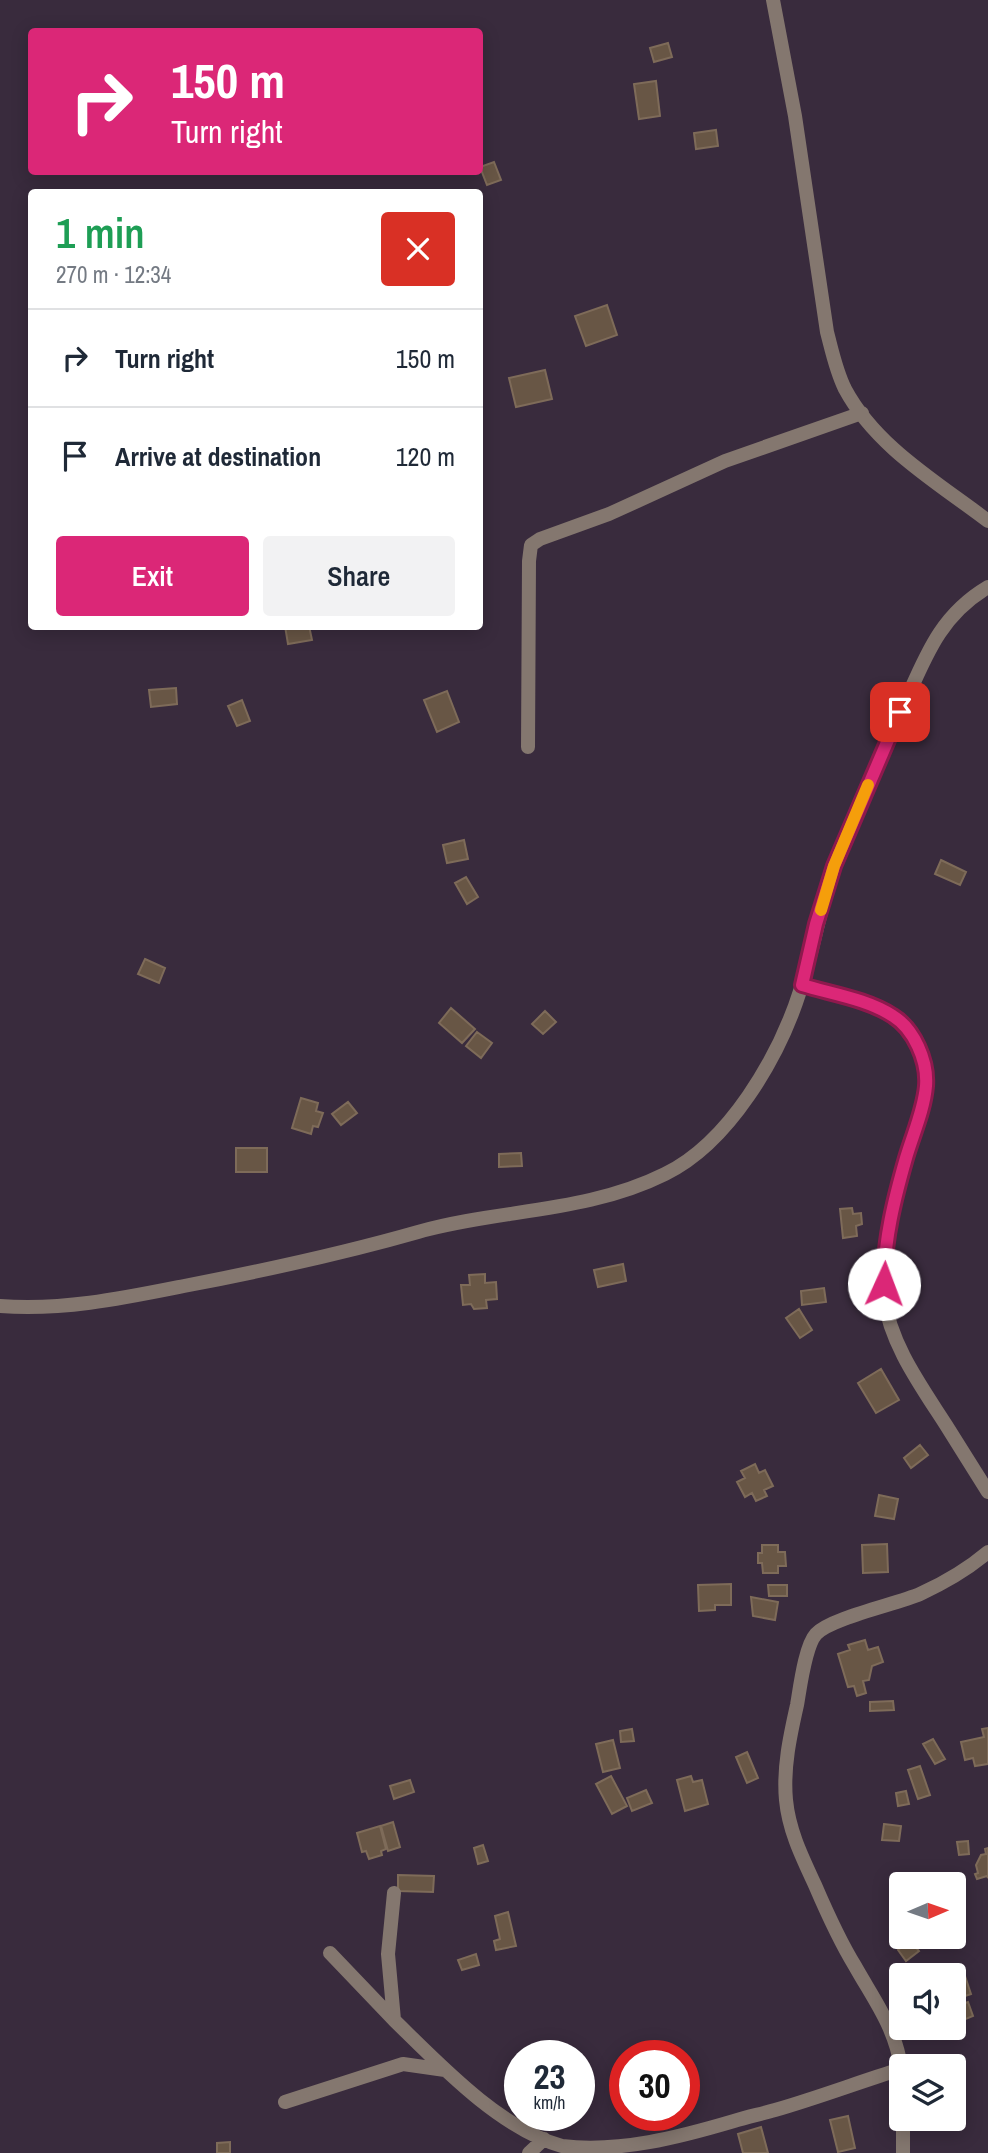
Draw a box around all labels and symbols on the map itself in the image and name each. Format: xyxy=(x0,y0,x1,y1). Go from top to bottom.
pin xyxy=(870,682,930,742)
position arrow xyxy=(847,1247,921,1321)
north arrow xyxy=(889,1872,966,1950)
speed limit sign: 30 xyxy=(609,2040,700,2131)

